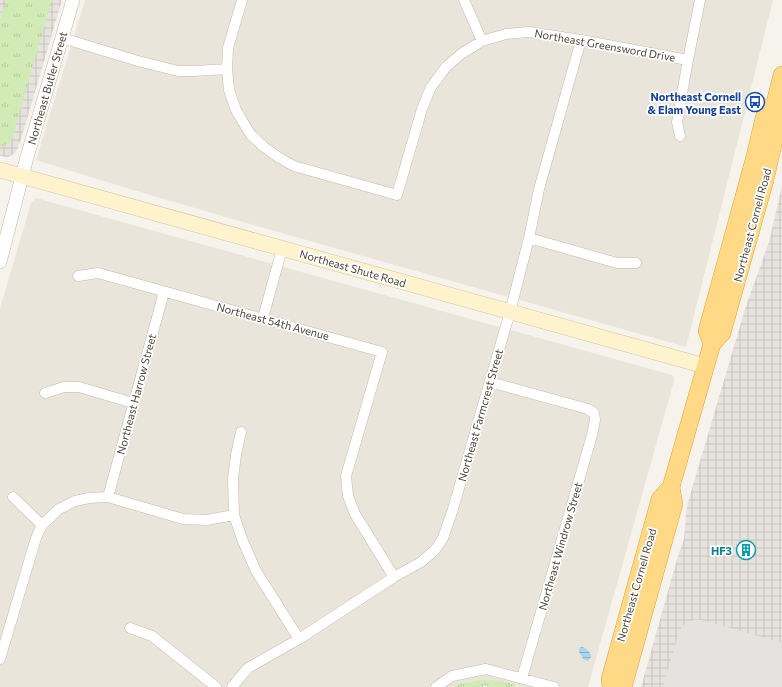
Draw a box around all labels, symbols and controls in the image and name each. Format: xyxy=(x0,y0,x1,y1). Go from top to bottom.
street label: Northeast Greensword Drive xyxy=(534,26,677,64)
street label: Northeast Butler Street xyxy=(25,29,70,146)
place label: Northeast Cornell & Elam Young East xyxy=(648,90,741,116)
bus stop icon: Northeast Cornell & Elam Young East xyxy=(744,91,766,113)
street label: Northeast Cornell Road xyxy=(731,167,773,283)
street label: Northeast Shute Road xyxy=(298,247,408,289)
street label: Northeast 54th Avenue xyxy=(215,300,331,342)
street label: Northeast Harrow Street xyxy=(114,332,158,456)
street label: Northeast Farmcrest Street xyxy=(455,347,505,483)
street label: Northeast Windrow Street xyxy=(535,480,585,611)
street label: Northeast Cornell Road xyxy=(614,527,658,643)
building icon: HF3 xyxy=(735,539,757,561)
place label: HF3 xyxy=(711,544,732,557)

